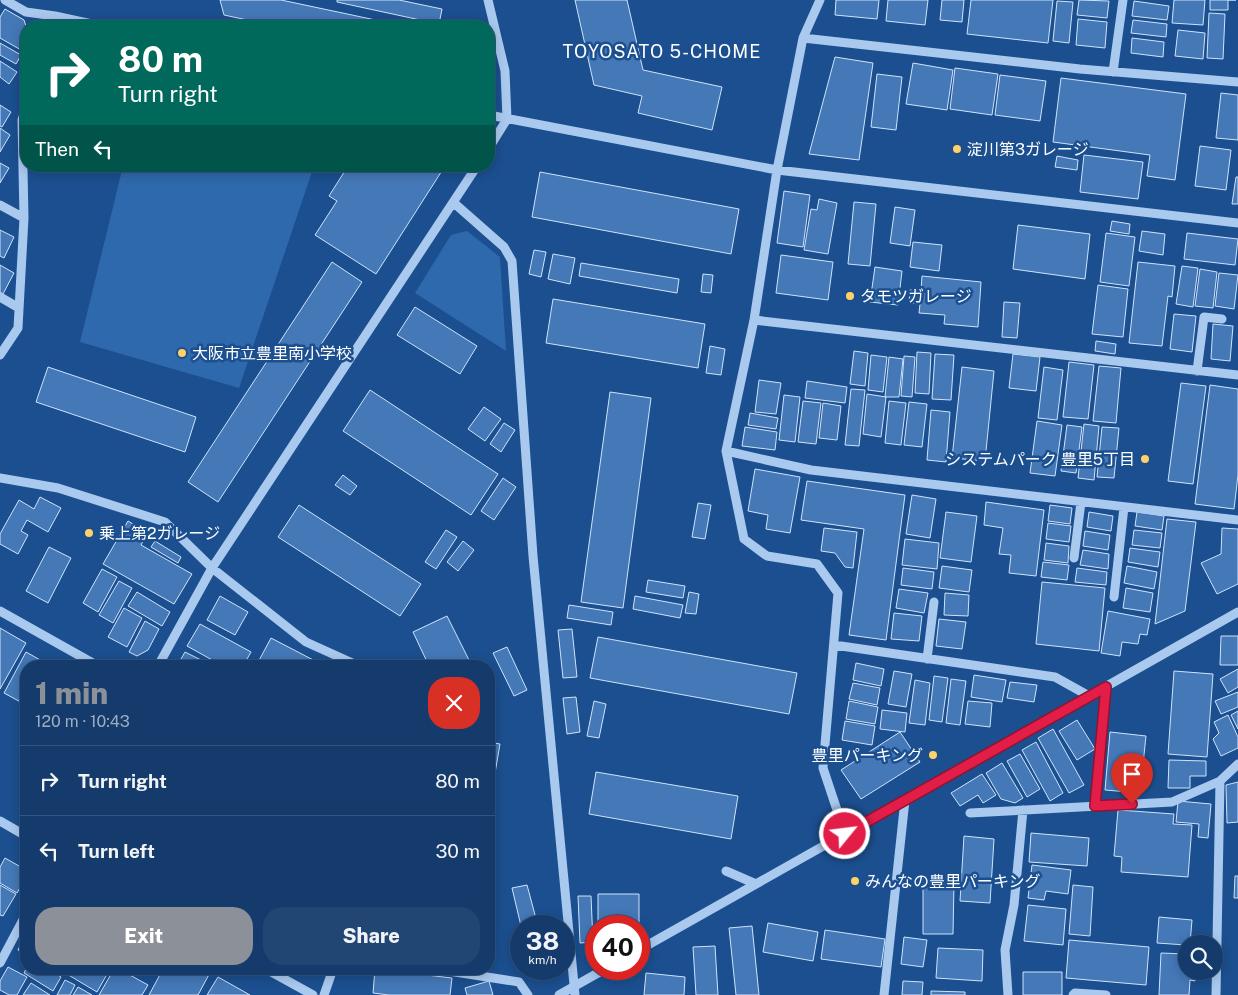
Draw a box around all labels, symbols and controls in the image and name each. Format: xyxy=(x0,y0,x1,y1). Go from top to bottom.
text: 80 m xyxy=(118,39,203,80)
icon: right xyxy=(35,40,100,105)
district label: TOYOSATO 5-CHOME xyxy=(563,41,761,62)
text: Turn right xyxy=(118,81,218,107)
icon: left xyxy=(89,135,117,163)
text: Then xyxy=(35,138,79,160)
place label: 淀川第3ガレージ xyxy=(967,140,1089,159)
marker: 淀川第3ガレージ xyxy=(951,143,963,155)
place label: タモツガレージ xyxy=(860,287,972,306)
marker: タモツガレージ xyxy=(844,290,856,302)
place label: 大阪市立豊里南小学校 xyxy=(192,344,352,363)
marker: 大阪市立豊里南小学校 xyxy=(176,347,188,359)
place label: システムパーク 豊里5丁目 xyxy=(945,450,1135,469)
marker: システムパーク 豊里5丁目 xyxy=(1139,453,1151,465)
place label: 乗上第2ガレージ xyxy=(99,524,220,543)
marker: 乗上第2ガレージ xyxy=(83,527,95,539)
text: 1 min xyxy=(35,675,108,711)
button: close xyxy=(428,677,480,729)
text: 120 m · 10:43 xyxy=(35,712,130,731)
place label: 豊里パーキング xyxy=(811,746,923,765)
marker: 豊里パーキング xyxy=(927,749,939,761)
pin xyxy=(1111,753,1153,804)
icon: arrive xyxy=(1118,760,1146,788)
icon: right xyxy=(35,767,63,795)
text: Turn right xyxy=(78,770,167,792)
text: 80 m xyxy=(435,770,480,792)
position arrow xyxy=(818,807,870,859)
icon: left xyxy=(35,837,63,865)
text: Turn left xyxy=(78,840,155,862)
text: 30 m xyxy=(435,840,480,862)
place label: みんなの豊里パーキング xyxy=(865,872,1041,891)
marker: みんなの豊里パーキング xyxy=(849,875,861,887)
button: Exit xyxy=(35,907,253,965)
button: Share xyxy=(263,907,480,965)
speed limit sign: 40 xyxy=(585,915,650,980)
text: 38 xyxy=(526,926,559,956)
map controls xyxy=(1178,935,1223,980)
button: search xyxy=(1178,935,1223,980)
text: km/h xyxy=(528,953,557,967)

